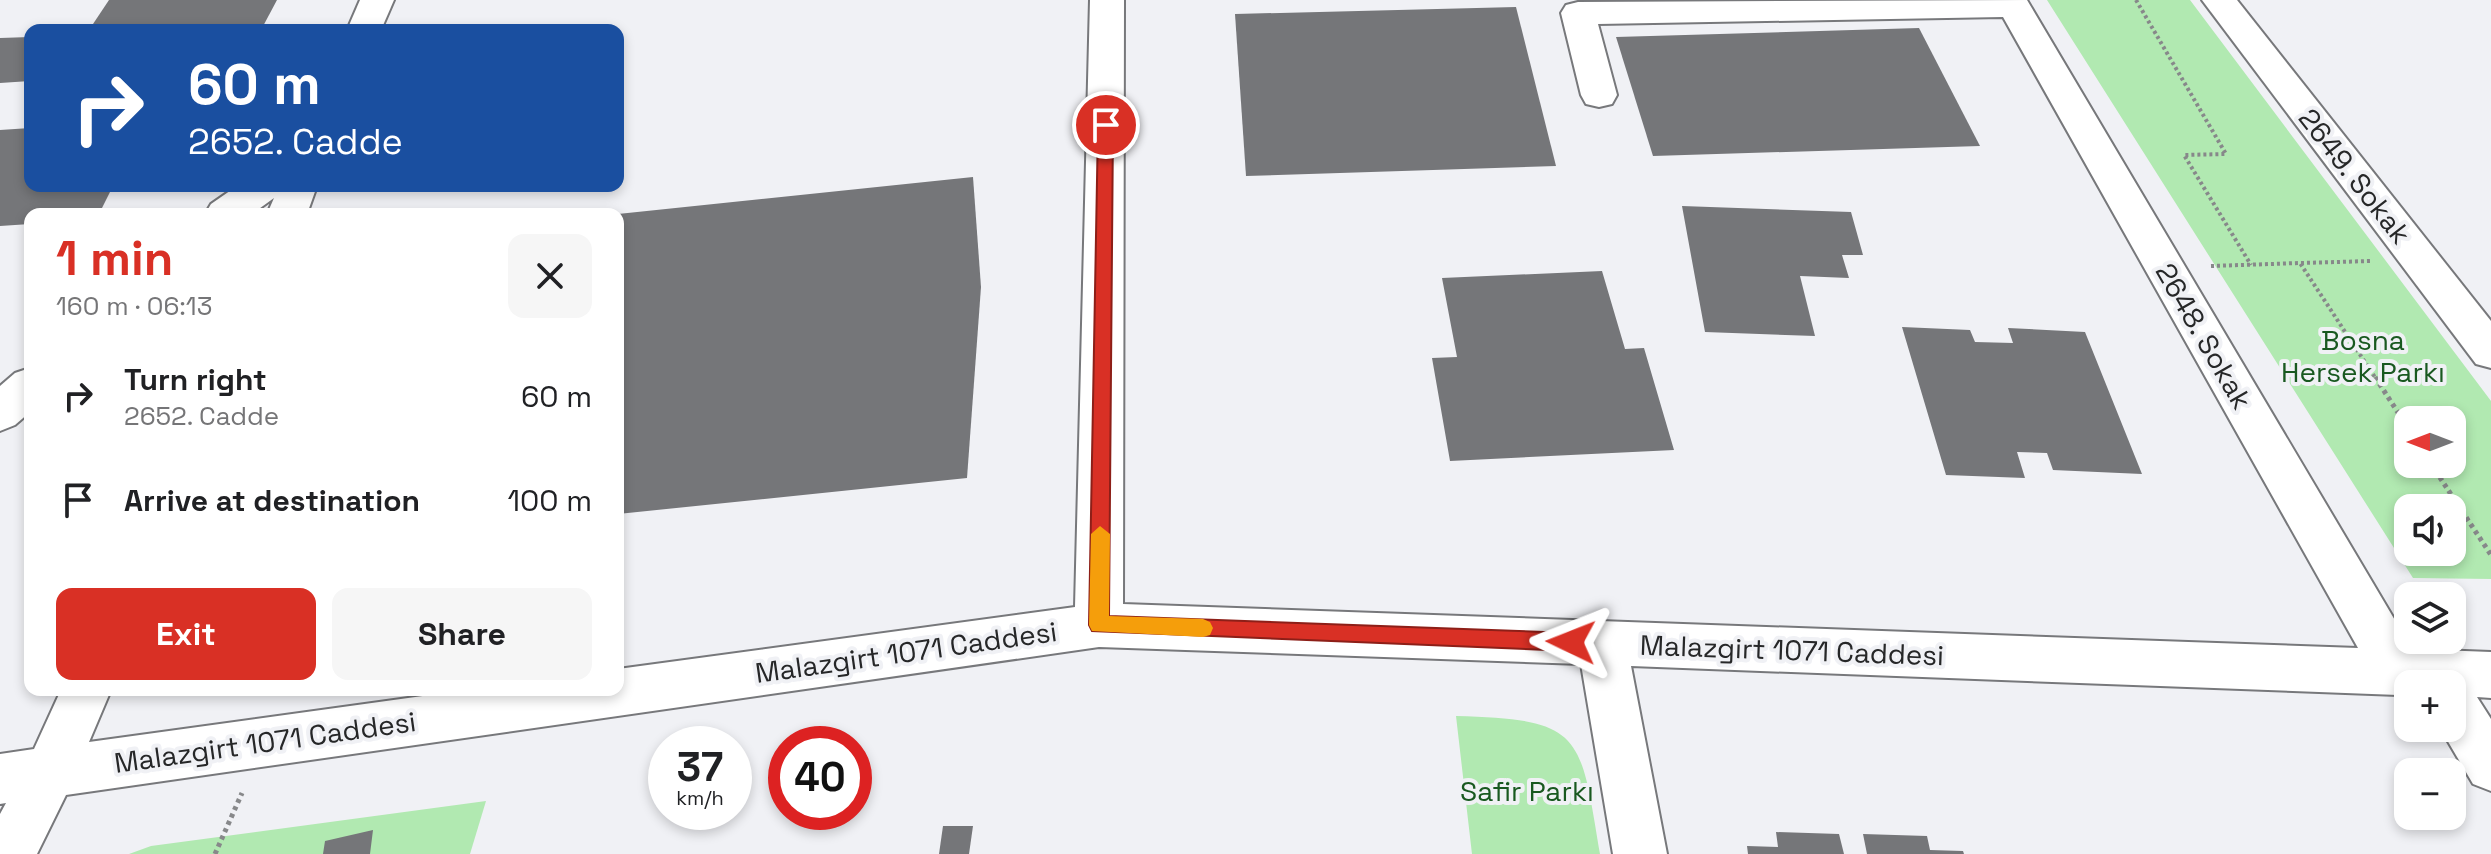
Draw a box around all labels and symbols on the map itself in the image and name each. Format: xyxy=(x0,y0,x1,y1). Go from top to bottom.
pin xyxy=(1072,91,1140,159)
street label: 2649. Sokak xyxy=(2291,101,2419,251)
street label: 2648. Sokak xyxy=(2148,257,2260,415)
park label: Bosna Hersek Parkı xyxy=(2281,322,2445,390)
north arrow xyxy=(2394,406,2466,478)
position arrow xyxy=(1529,600,1613,684)
street label: Malazgirt 1071 Caddesi xyxy=(753,613,1059,691)
street label: Malazgirt 1071 Caddesi xyxy=(1639,627,1945,673)
street label: Malazgirt 1071 Caddesi xyxy=(112,703,418,781)
speed limit sign: 40 xyxy=(768,726,872,830)
park label: Safir Parkı xyxy=(1460,773,1594,809)

